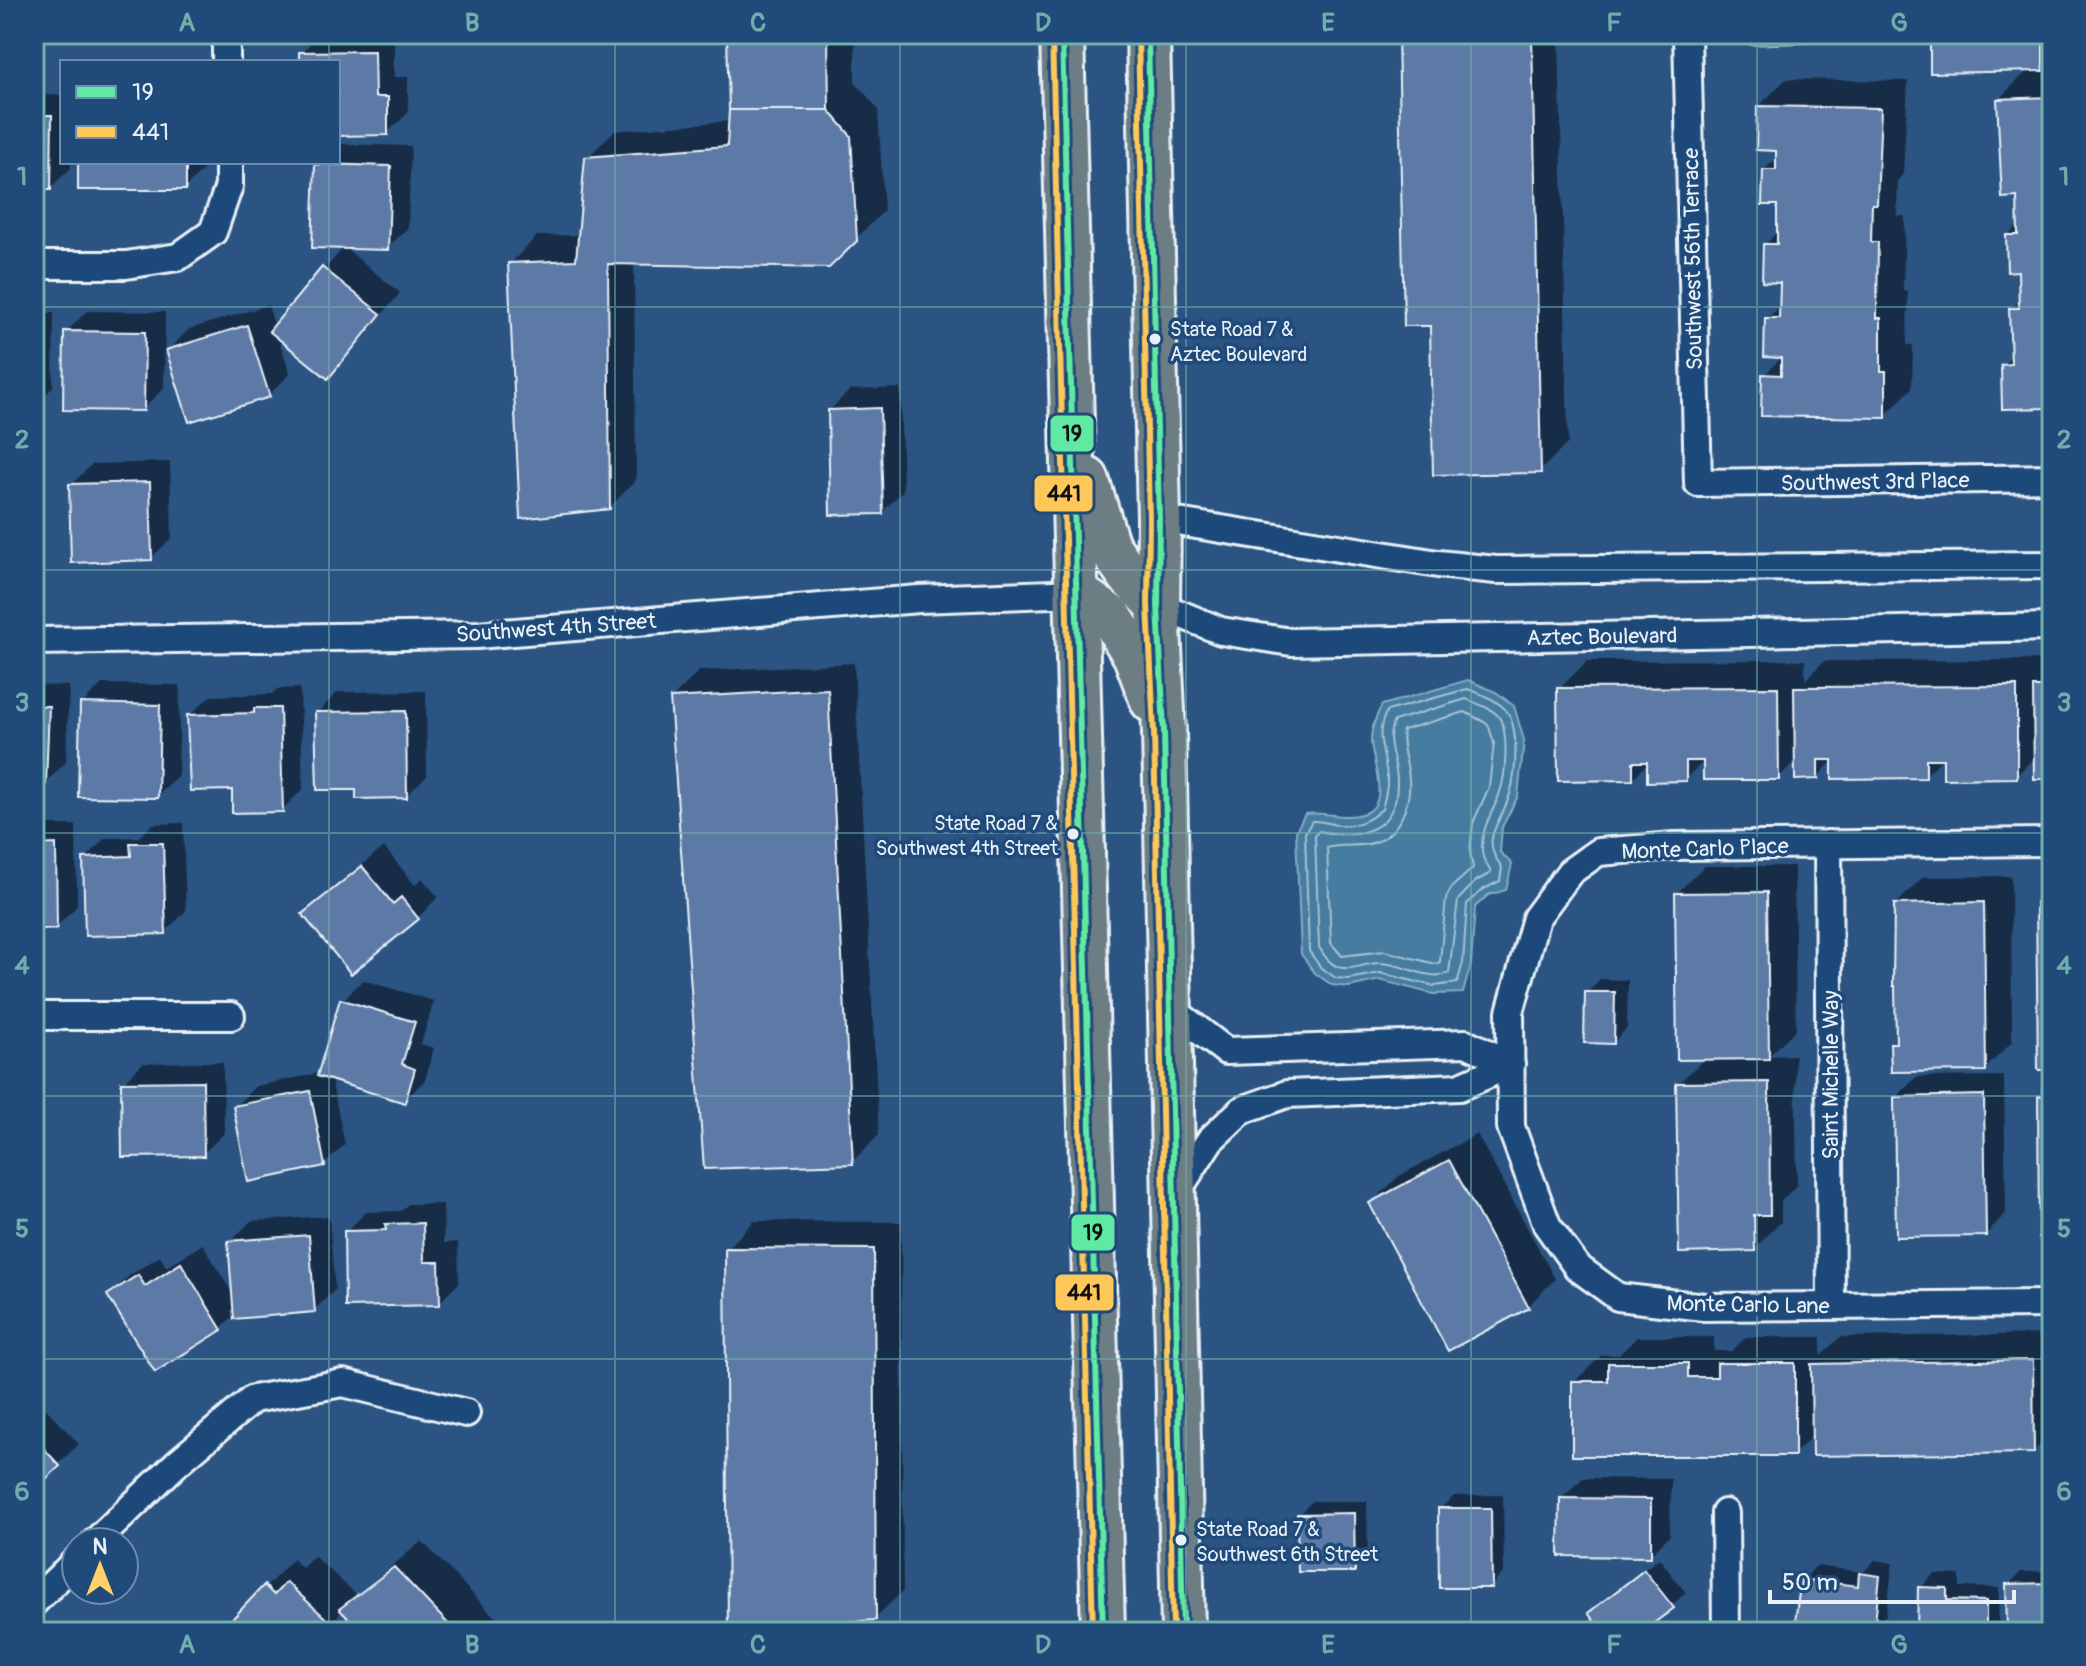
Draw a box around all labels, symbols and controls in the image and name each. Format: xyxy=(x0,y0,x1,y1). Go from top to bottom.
text: A xyxy=(179,7,196,39)
text: B xyxy=(465,7,479,39)
text: C xyxy=(750,7,766,39)
text: D xyxy=(1035,7,1051,39)
text: E xyxy=(1321,7,1335,39)
text: F xyxy=(1606,7,1622,39)
text: G xyxy=(1890,7,1908,39)
legend xyxy=(60,60,340,164)
text: 19 xyxy=(132,78,154,107)
text: 441 xyxy=(132,118,169,147)
street label: Southwest 56th Terrace xyxy=(1677,147,1709,370)
text: 1 xyxy=(17,161,27,193)
text: 1 xyxy=(2059,161,2069,193)
place label: State Road 7 & Aztec Boulevard xyxy=(1170,317,1307,367)
marker: State Road 7 & Aztec Boulevard xyxy=(1147,331,1163,347)
line badge: 19 xyxy=(1049,414,1095,453)
text: 19 xyxy=(1062,420,1082,448)
text: 2 xyxy=(15,424,29,456)
text: 2 xyxy=(2057,424,2071,456)
street label: Southwest 3rd Place xyxy=(1780,466,1970,498)
line badge: 441 xyxy=(1033,474,1094,513)
text: 441 xyxy=(1047,480,1081,508)
street label: Southwest 4th Street xyxy=(455,607,657,649)
street label: Aztec Boulevard xyxy=(1526,622,1678,652)
text: 3 xyxy=(15,687,29,719)
text: 3 xyxy=(2057,687,2071,719)
place label: State Road 7 & Southwest 4th Street xyxy=(876,811,1059,861)
marker: State Road 7 & Southwest 4th Street xyxy=(1065,826,1081,842)
street label: Monte Carlo Place xyxy=(1621,832,1789,866)
text: 4 xyxy=(14,950,30,982)
text: 4 xyxy=(2056,950,2072,982)
street label: Saint Michelle Way xyxy=(1817,990,1845,1160)
text: 5 xyxy=(15,1213,29,1245)
line badge: 19 xyxy=(1070,1213,1116,1252)
text: 5 xyxy=(2057,1213,2071,1245)
text: 19 xyxy=(1083,1219,1103,1247)
line badge: 441 xyxy=(1054,1273,1115,1312)
text: 441 xyxy=(1067,1279,1101,1307)
street label: Monte Carlo Lane xyxy=(1666,1290,1830,1320)
text: 6 xyxy=(14,1476,30,1508)
text: 6 xyxy=(2056,1476,2072,1508)
place label: State Road 7 & Southwest 6th Street xyxy=(1196,1517,1379,1567)
north arrow xyxy=(60,1526,140,1606)
marker: State Road 7 & Southwest 6th Street xyxy=(1173,1532,1189,1548)
text: N xyxy=(93,1533,108,1561)
scale bar xyxy=(1770,1554,2014,1604)
text: 50 m xyxy=(1782,1568,1838,1597)
text: A xyxy=(179,1629,196,1661)
text: B xyxy=(465,1629,479,1661)
text: C xyxy=(750,1629,766,1661)
text: D xyxy=(1035,1629,1051,1661)
text: E xyxy=(1321,1629,1335,1661)
text: F xyxy=(1606,1629,1622,1661)
text: G xyxy=(1890,1629,1908,1661)

